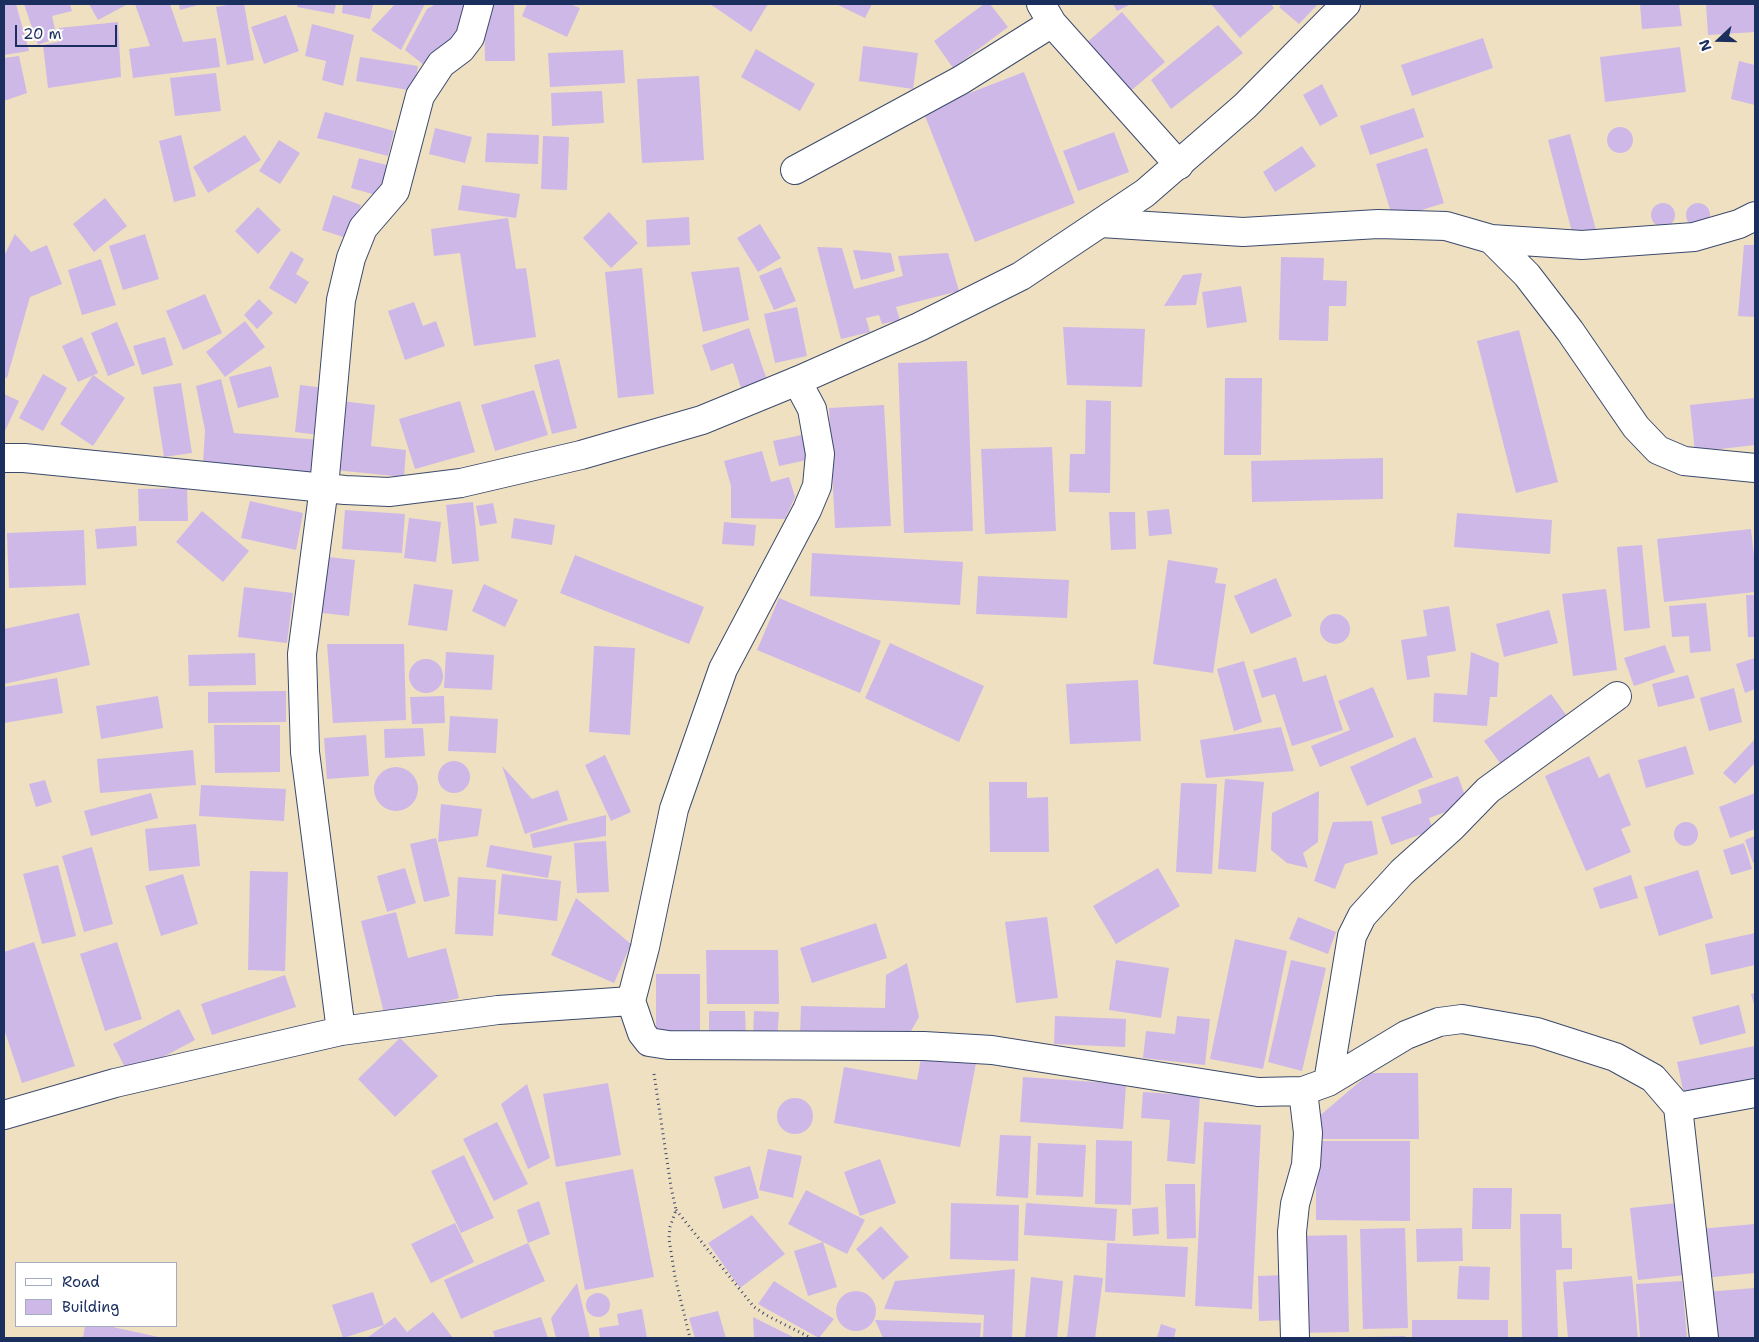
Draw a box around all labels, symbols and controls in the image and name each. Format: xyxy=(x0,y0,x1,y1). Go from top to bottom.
scale bar xyxy=(18,15,120,47)
north arrow xyxy=(1694,15,1744,65)
text: 20 m xyxy=(23,24,62,44)
text: N xyxy=(1695,37,1715,54)
legend xyxy=(15,1262,178,1327)
text: Road xyxy=(62,1272,100,1292)
text: Building xyxy=(62,1297,119,1317)

